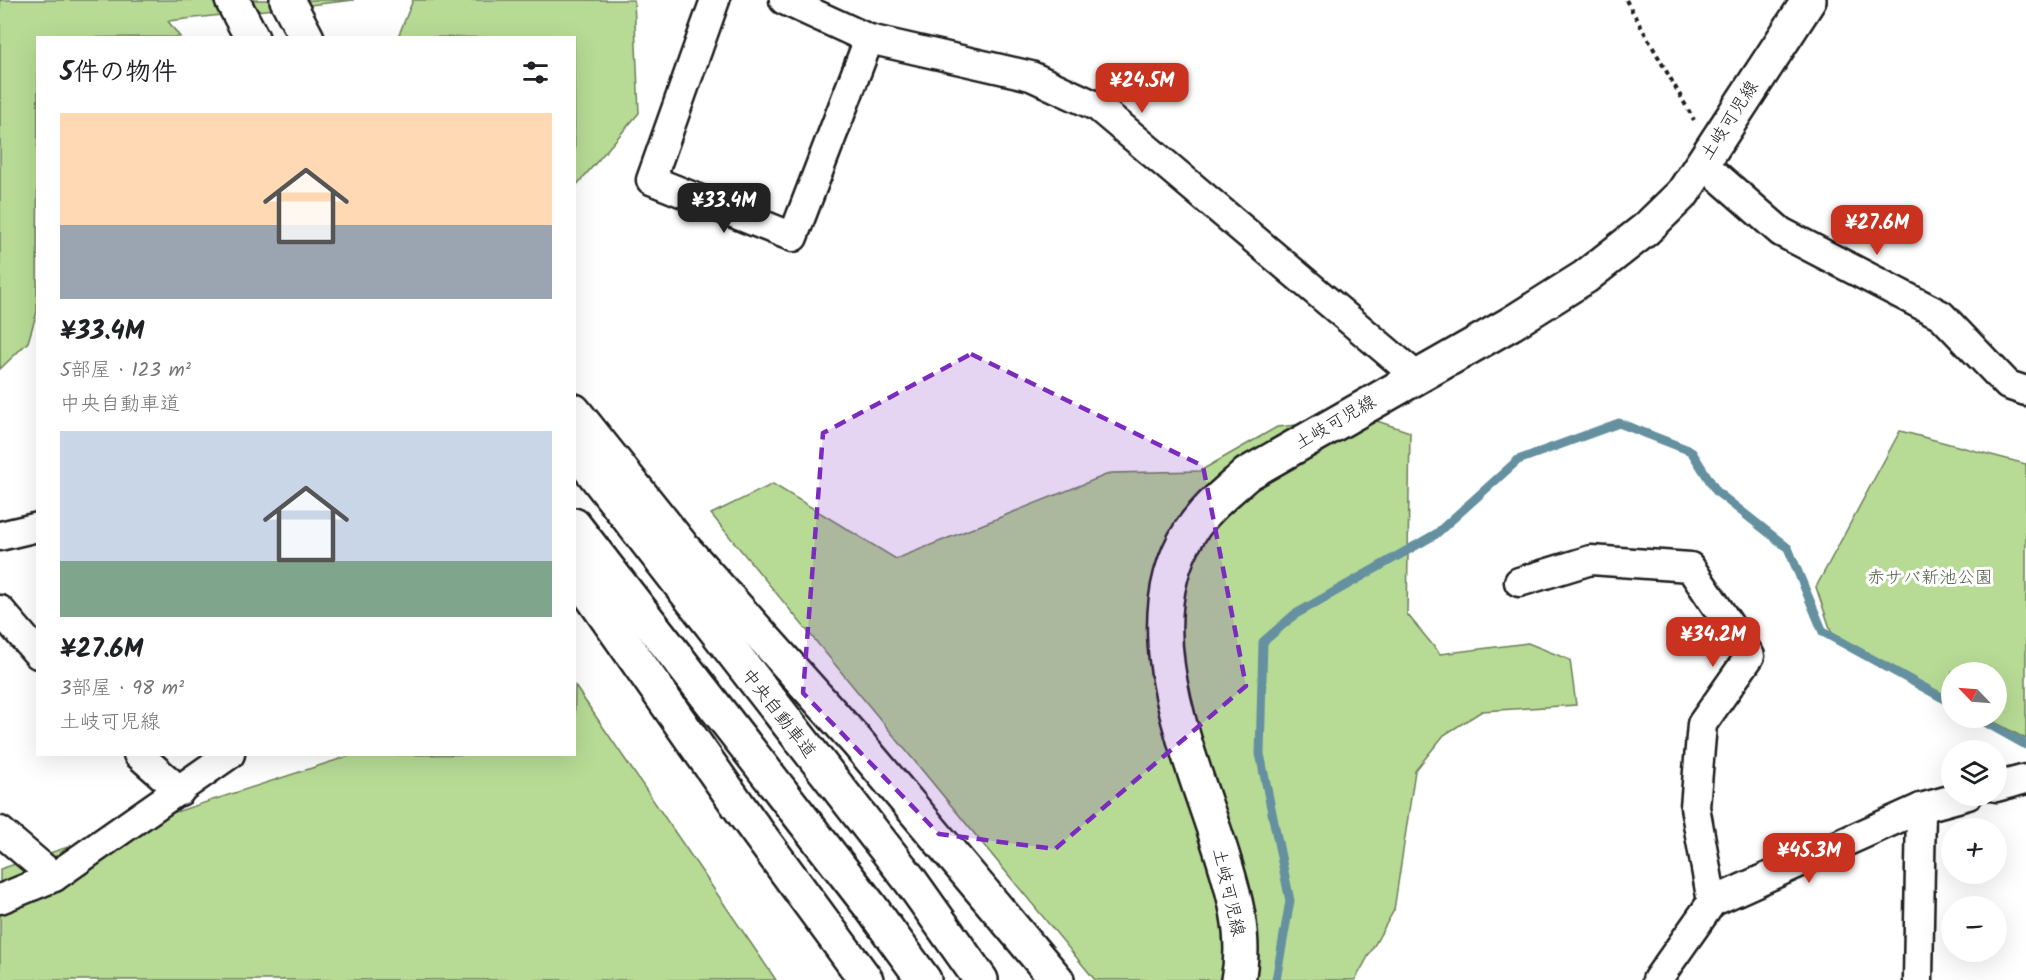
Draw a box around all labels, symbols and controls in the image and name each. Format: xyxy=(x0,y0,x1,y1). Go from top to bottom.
text: 5件の物件 xyxy=(60,52,177,94)
icon: filters xyxy=(519,56,552,89)
pin: ¥24.5M xyxy=(1093,63,1191,114)
text: ¥24.5M xyxy=(1110,66,1174,98)
street label: 土岐可児線 xyxy=(1694,75,1767,166)
icon: home xyxy=(252,152,360,260)
pin: ¥33.4M xyxy=(675,183,773,234)
text: ¥33.4M xyxy=(692,186,756,218)
pin: ¥27.6M xyxy=(1828,205,1926,256)
text: ¥27.6M xyxy=(1845,208,1909,240)
text: ¥33.4M xyxy=(60,311,144,353)
text: 5部屋 · 123 m² xyxy=(60,355,191,387)
street label: 土岐可児線 xyxy=(1290,388,1382,458)
text: 中央自動車道 xyxy=(60,389,180,421)
icon: home xyxy=(252,470,360,578)
park label: 赤サバ新池公園 xyxy=(1867,564,1993,593)
pin: ¥34.2M xyxy=(1664,617,1762,668)
text: ¥34.2M xyxy=(1680,620,1746,652)
text: ¥27.6M xyxy=(60,629,143,671)
street label: 中央自動車道 xyxy=(733,662,822,765)
north arrow xyxy=(1941,662,2007,728)
map controls xyxy=(1941,662,2007,962)
text: 3部屋 · 98 m² xyxy=(60,673,184,705)
text: 土岐可児線 xyxy=(60,707,160,739)
button: layers xyxy=(1941,740,2007,806)
button: + xyxy=(1941,818,2007,884)
pin: ¥45.3M xyxy=(1760,833,1858,884)
text: ¥45.3M xyxy=(1777,836,1841,868)
street label: 土岐可児線 xyxy=(1203,845,1252,939)
button: − xyxy=(1941,896,2007,962)

